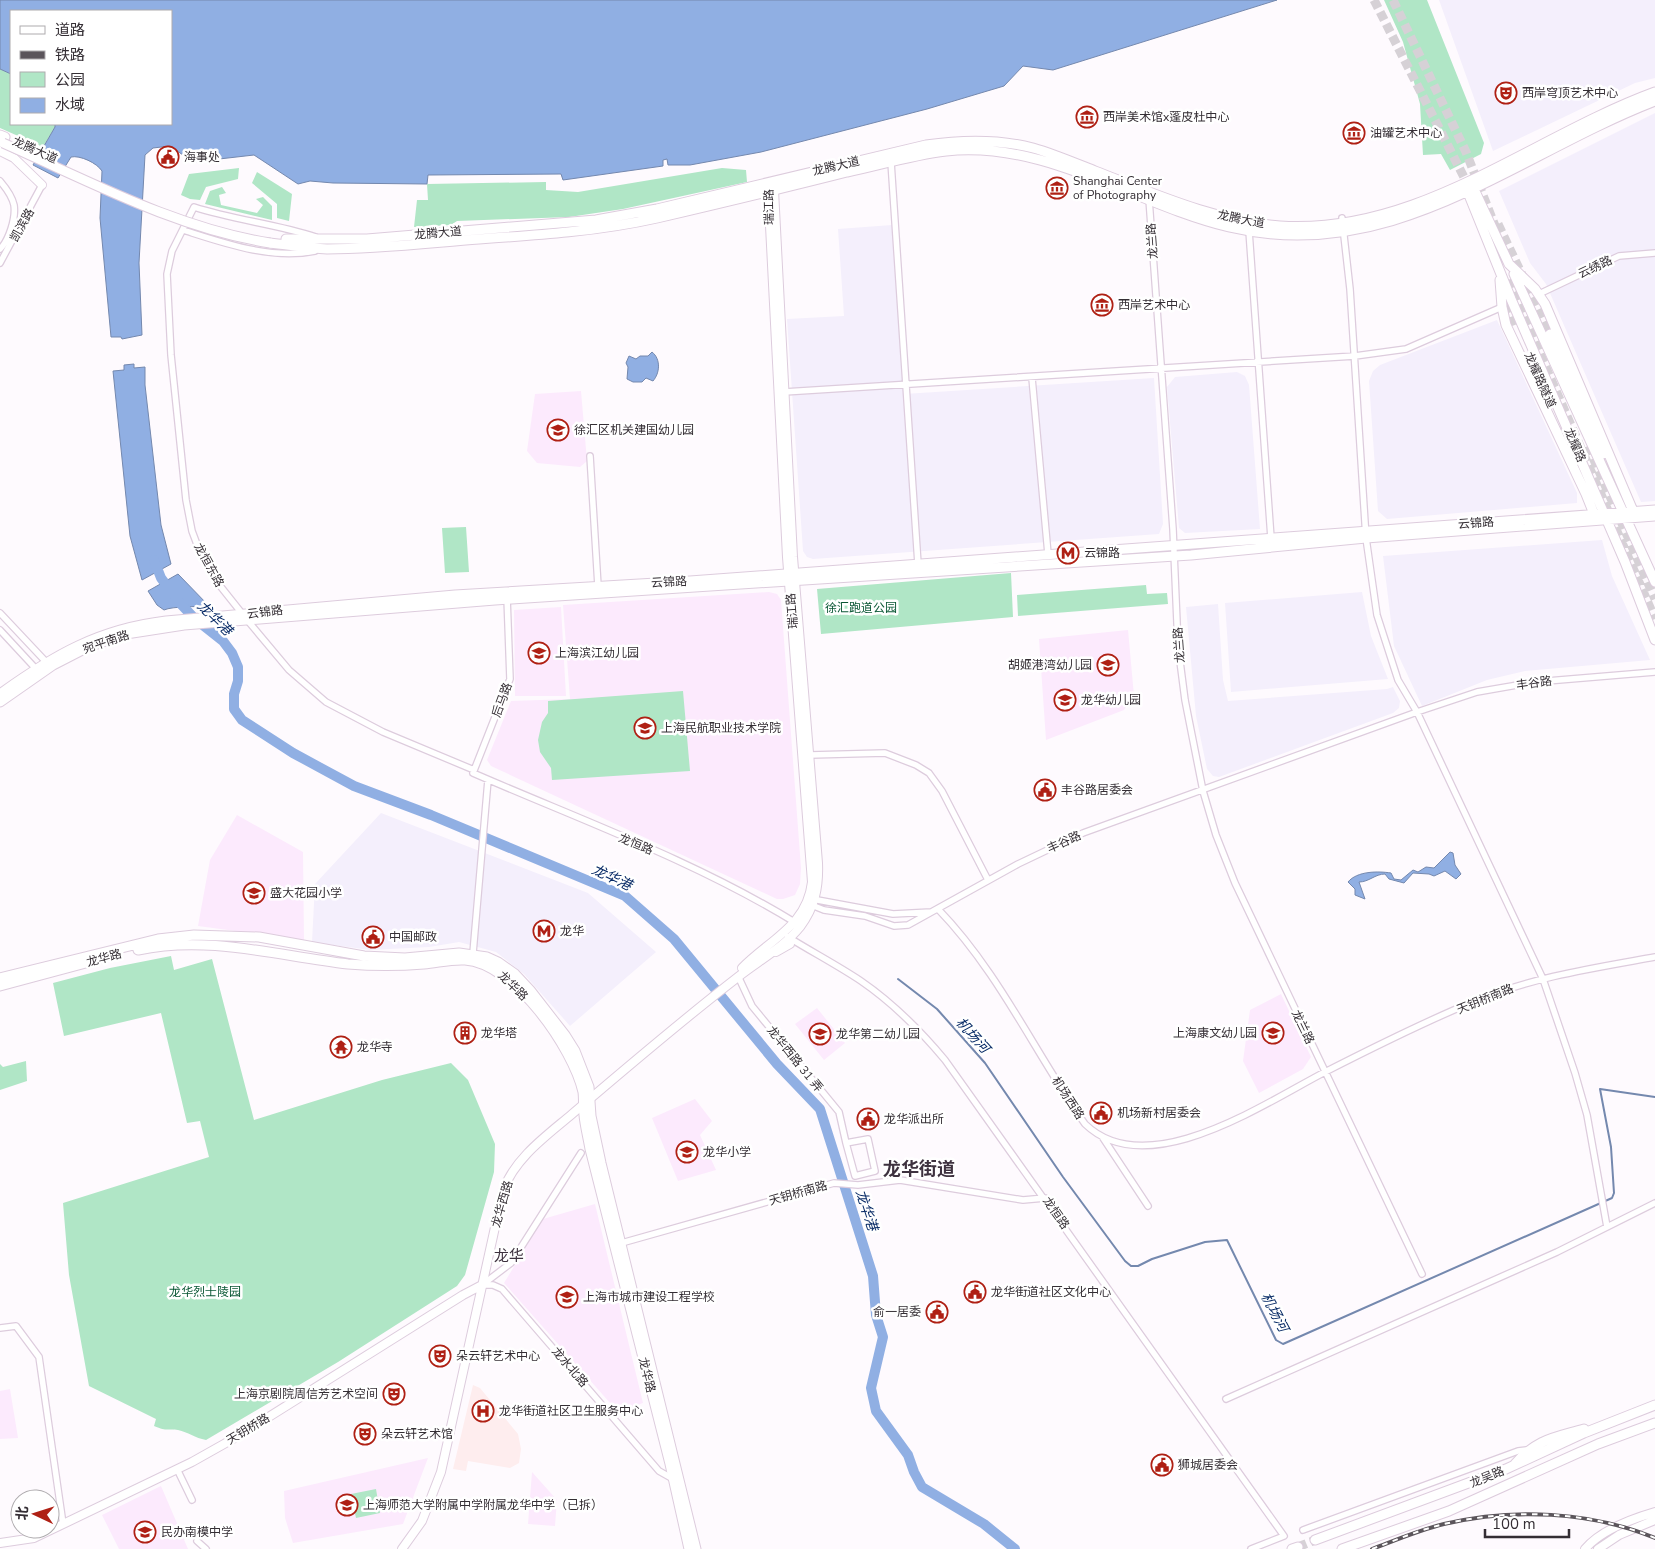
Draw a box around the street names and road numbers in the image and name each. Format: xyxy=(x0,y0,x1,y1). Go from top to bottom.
street label: 龙腾大道 xyxy=(10,133,60,167)
street label: 龙腾大道 xyxy=(811,153,861,179)
street label: 瑞江路 xyxy=(761,189,777,225)
street label: 凯滨路 xyxy=(6,205,38,245)
street label: 龙腾大道 xyxy=(1216,207,1266,231)
street label: 龙兰路 xyxy=(1143,222,1161,260)
street label: 龙腾大道 xyxy=(413,223,463,243)
street label: 云绣路 xyxy=(1575,252,1615,282)
street label: 龙耀路隧道 xyxy=(1520,349,1560,411)
street label: 龙耀路 xyxy=(1561,425,1589,465)
street label: 云锦路 xyxy=(1457,514,1495,532)
street label: 龙恒东路 xyxy=(190,540,228,590)
street label: 云锦路 xyxy=(651,573,687,591)
street label: 瑞江路 xyxy=(782,592,802,630)
street label: 云锦路 xyxy=(246,602,284,622)
street label: 龙兰路 xyxy=(1170,626,1188,664)
street label: 宛平南路 xyxy=(81,627,131,657)
street label: 丰谷路 xyxy=(1515,673,1553,693)
street label: 后马路 xyxy=(488,680,516,720)
street label: 丰谷路 xyxy=(1044,827,1084,857)
street label: 龙恒路 xyxy=(616,830,656,858)
street label: 龙华路 xyxy=(85,946,123,970)
street label: 龙华路 xyxy=(494,968,532,1004)
street label: 天钥桥南路 xyxy=(1454,980,1516,1018)
street label: 龙兰路 xyxy=(1288,1007,1318,1047)
street label: 龙华西路 31 弄 xyxy=(763,1023,827,1095)
street label: 机场西路 xyxy=(1048,1074,1088,1122)
street label: 天钥桥南路 xyxy=(767,1177,829,1209)
street label: 龙华西路 xyxy=(488,1179,516,1229)
street label: 龙恒路 xyxy=(1039,1194,1073,1232)
street label: 龙水北路 xyxy=(548,1344,592,1390)
street label: 龙华路 xyxy=(635,1356,659,1394)
street label: 天钥桥路 xyxy=(223,1410,273,1448)
street label: 龙吴路 xyxy=(1467,1463,1507,1491)

